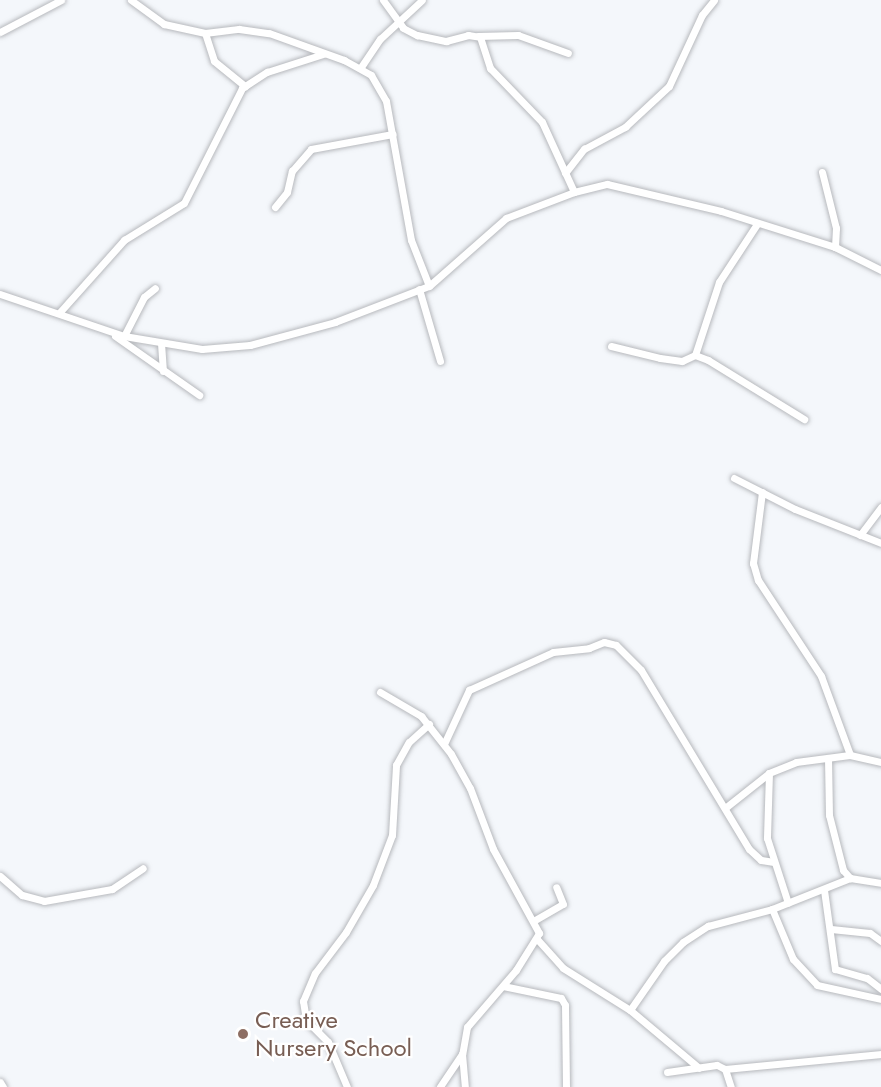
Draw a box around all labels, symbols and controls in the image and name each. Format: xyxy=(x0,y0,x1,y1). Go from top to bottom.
place label: Creative Nursery School xyxy=(255,1006,412,1062)
marker: Creative Nursery School xyxy=(236,1027,250,1041)

